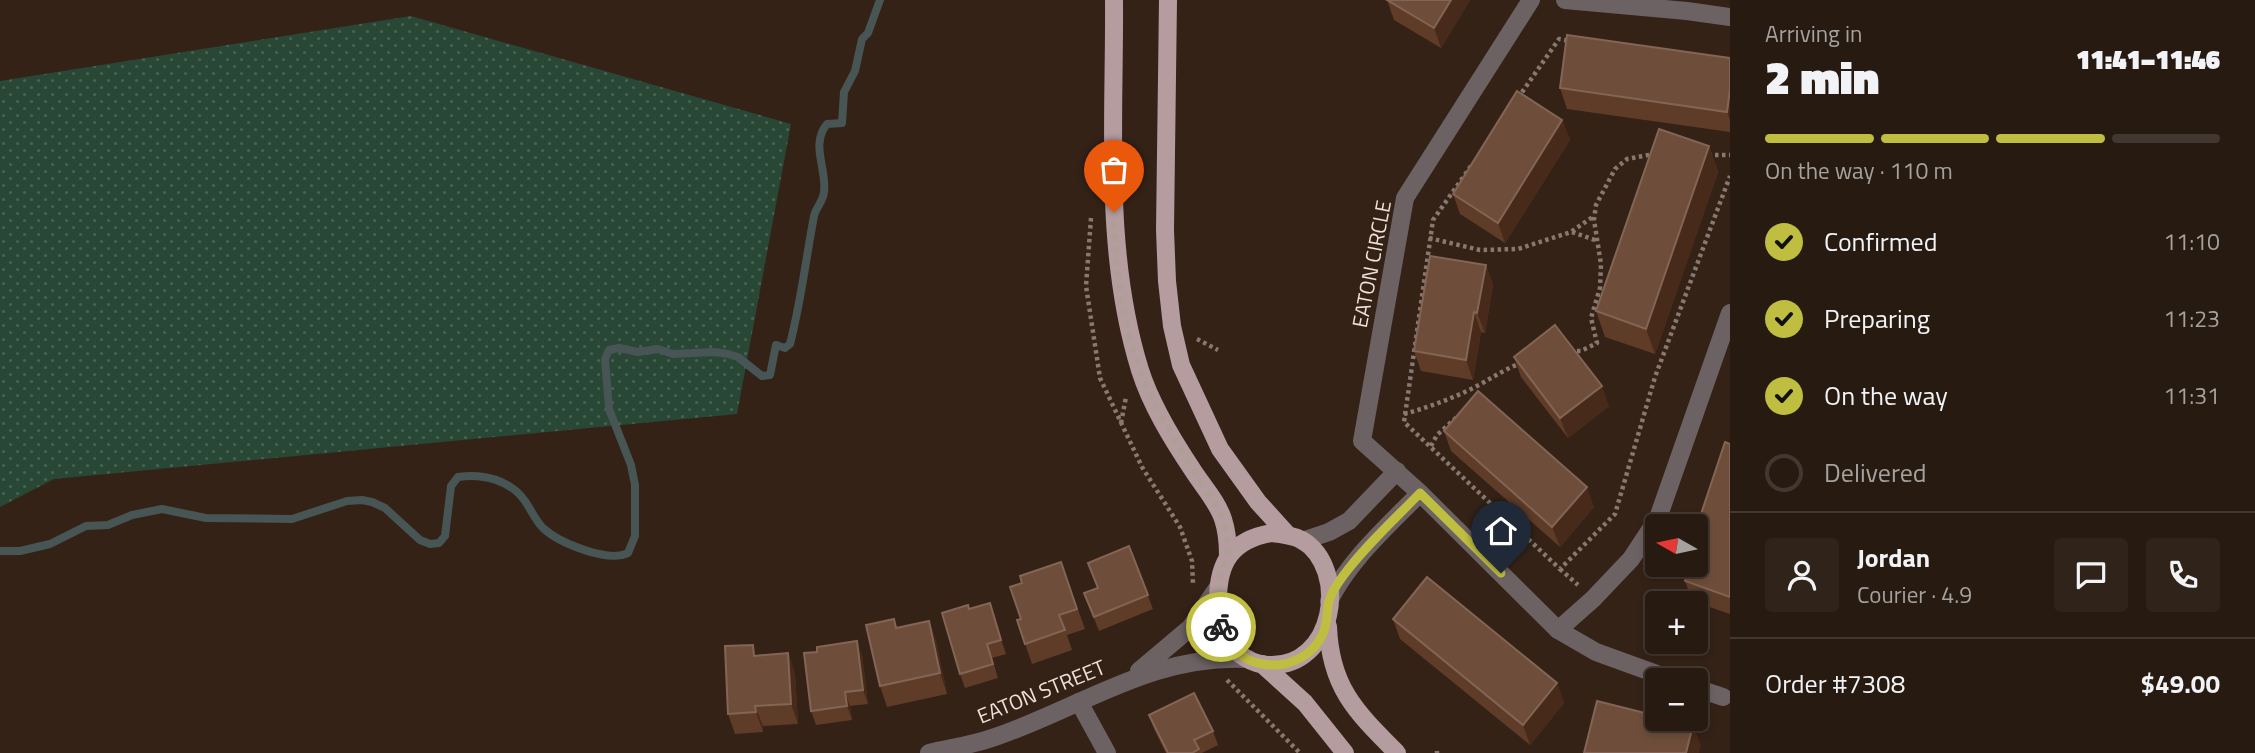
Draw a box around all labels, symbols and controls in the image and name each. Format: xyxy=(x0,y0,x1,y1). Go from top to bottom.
text: Arriving in xyxy=(1765,16,1862,51)
text: 11:41–11:46 xyxy=(2076,40,2220,79)
text: 2 min xyxy=(1765,42,1879,112)
pin xyxy=(1084,140,1144,212)
icon: bag xyxy=(1095,151,1133,189)
text: On the way · 110 m xyxy=(1765,153,1953,188)
street label: EATON CIRCLE xyxy=(1343,198,1399,330)
text: Confirmed xyxy=(1824,222,1938,261)
icon: check xyxy=(1765,223,1803,261)
text: 11:10 xyxy=(2163,224,2220,259)
text: Preparing xyxy=(1824,299,1930,338)
icon: check xyxy=(1765,300,1803,338)
text: 11:23 xyxy=(2163,301,2220,336)
text: On the way xyxy=(1824,376,1948,415)
icon: check xyxy=(1765,377,1803,415)
text: 11:31 xyxy=(2163,378,2220,413)
text: Delivered xyxy=(1824,453,1927,492)
pin xyxy=(1471,501,1531,573)
icon: home xyxy=(1482,512,1520,550)
north arrow xyxy=(1645,514,1708,578)
map controls xyxy=(1645,514,1708,731)
button: person xyxy=(1765,538,1839,612)
text: Jordan xyxy=(1857,538,1930,577)
button: chat xyxy=(2054,538,2128,612)
button: phone xyxy=(2146,538,2220,612)
text: Courier · 4.9 xyxy=(1857,577,1972,612)
button: + xyxy=(1645,591,1708,654)
courier xyxy=(1186,592,1256,662)
icon: bike xyxy=(1202,608,1240,646)
street label: EATON STREET xyxy=(972,651,1110,731)
text: Order #7308 xyxy=(1765,664,1905,703)
text: $49.00 xyxy=(2141,664,2220,703)
button: − xyxy=(1645,668,1708,731)

